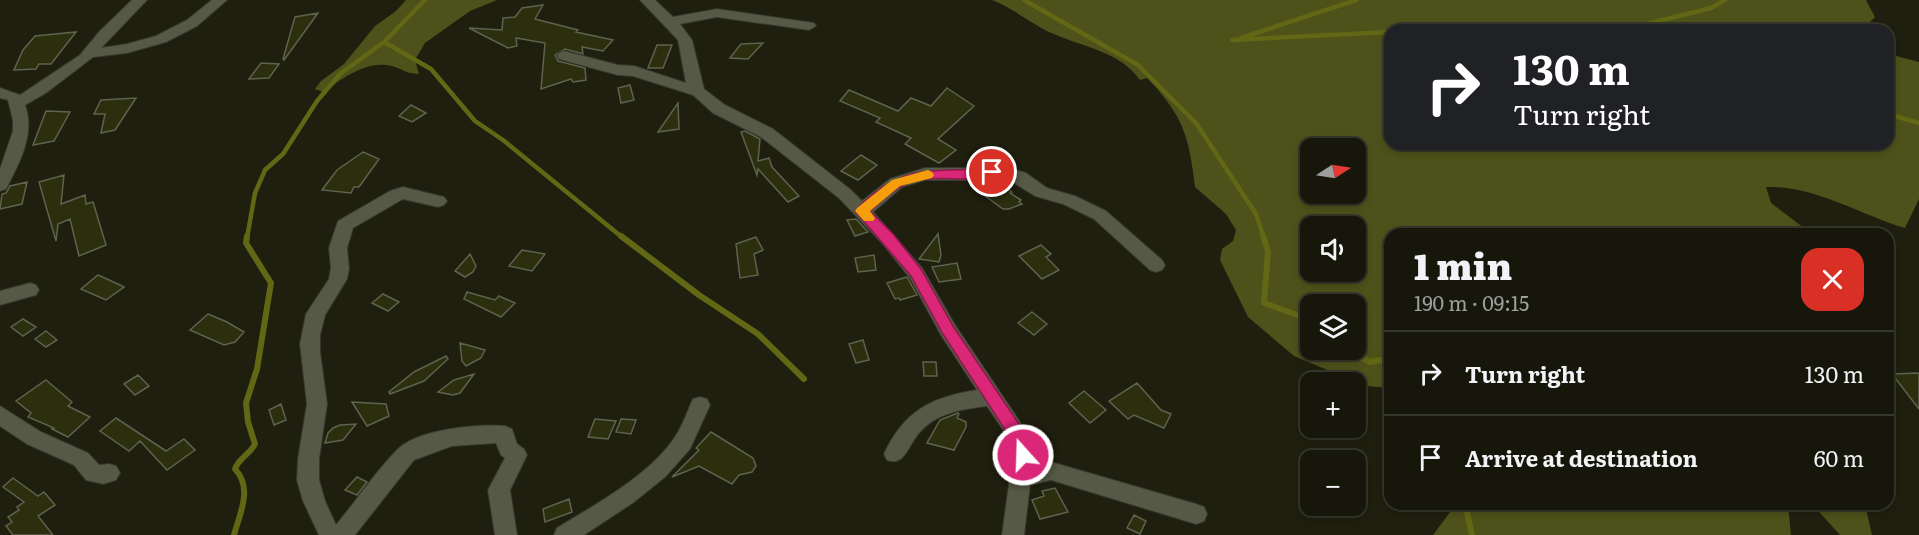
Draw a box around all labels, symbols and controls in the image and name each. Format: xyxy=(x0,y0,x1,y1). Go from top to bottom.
text: 130 m xyxy=(1513,36,1630,98)
icon: right xyxy=(1414,48,1492,126)
text: Turn right xyxy=(1513,93,1650,133)
north arrow xyxy=(1300,138,1366,204)
map controls xyxy=(1300,138,1366,516)
pin xyxy=(966,146,1017,197)
icon: arrive xyxy=(975,155,1008,188)
button: sound xyxy=(1300,216,1366,282)
text: 1 min xyxy=(1414,238,1512,291)
button: close xyxy=(1801,248,1864,311)
text: 190 m · 09:15 xyxy=(1414,287,1529,317)
button: layers xyxy=(1300,294,1366,360)
icon: right xyxy=(1414,357,1447,390)
text: Turn right xyxy=(1465,357,1585,390)
text: 130 m xyxy=(1805,357,1864,390)
button: + xyxy=(1300,372,1366,438)
position arrow xyxy=(991,423,1055,487)
icon: arrive xyxy=(1414,441,1447,474)
text: Arrive at destination xyxy=(1465,441,1698,474)
text: 60 m xyxy=(1814,441,1864,474)
button: − xyxy=(1300,450,1366,516)

